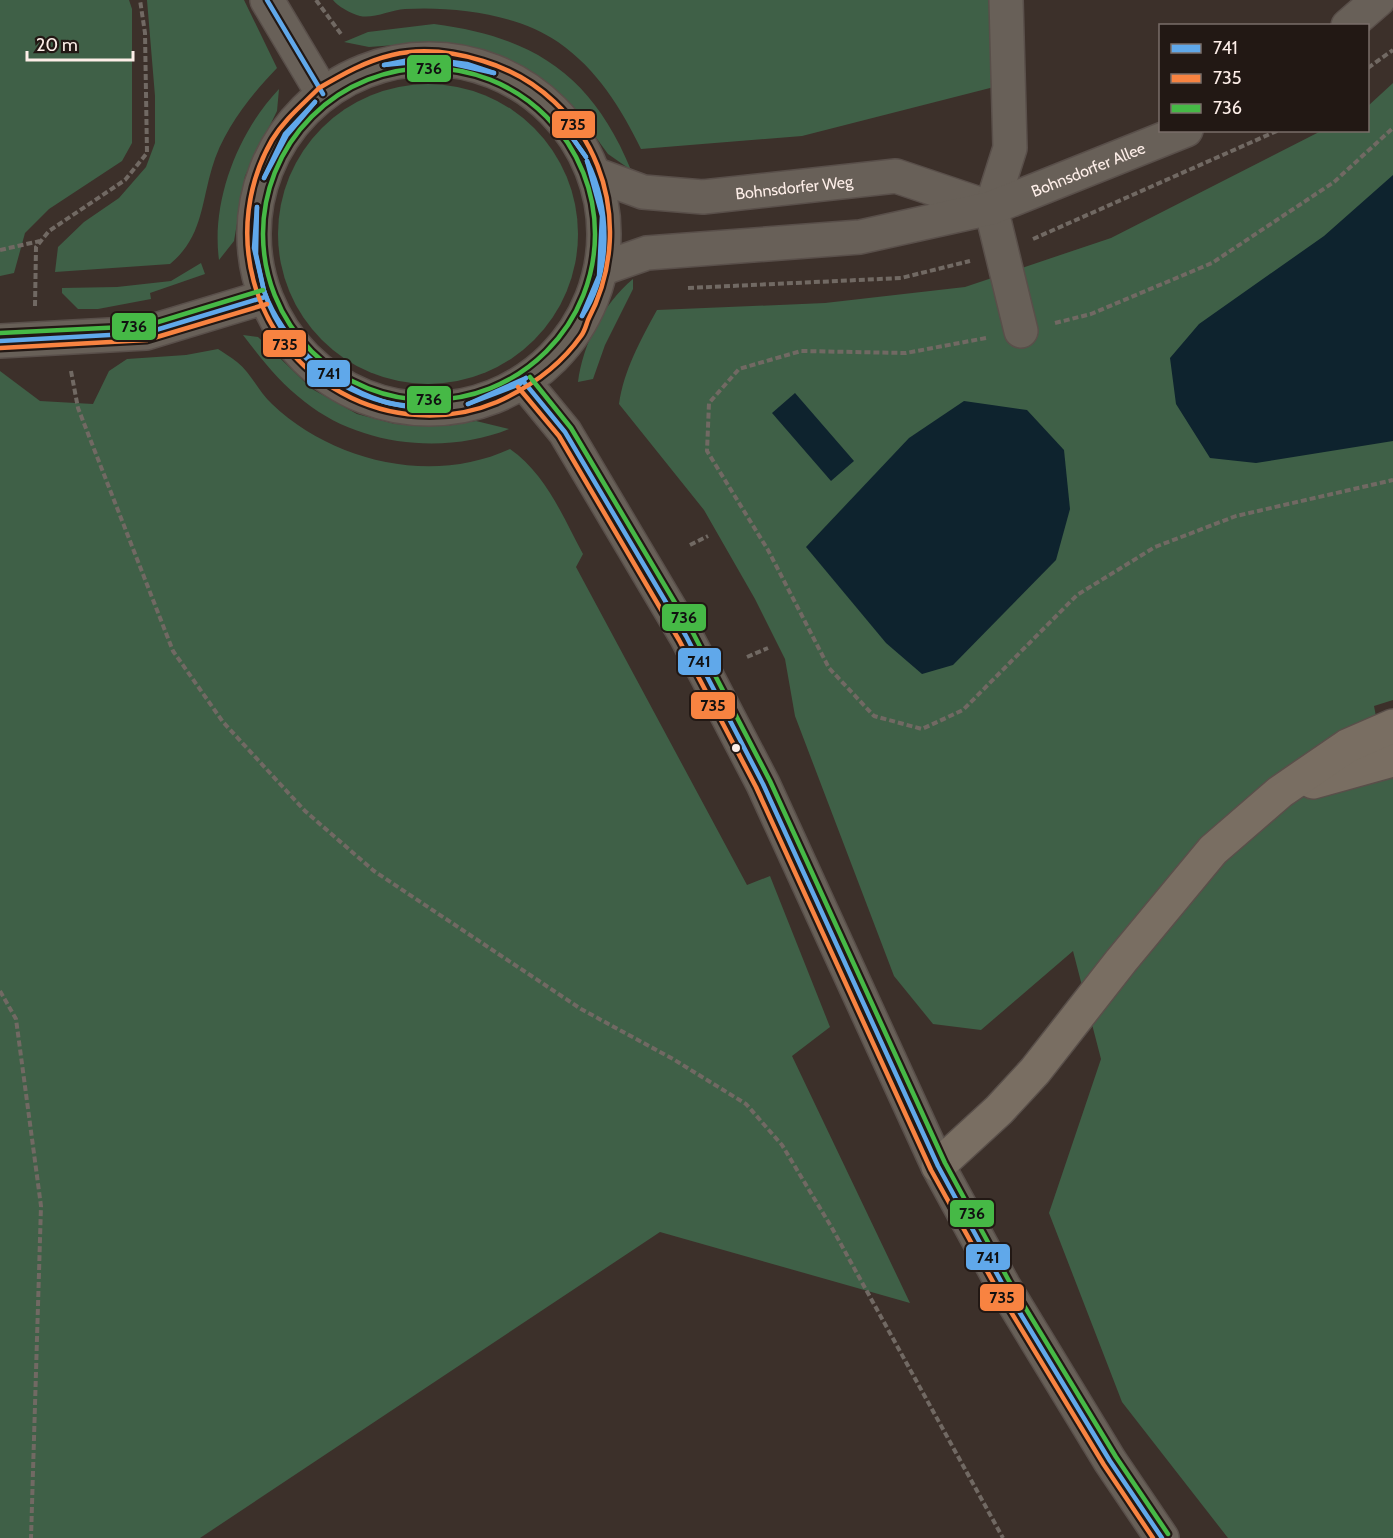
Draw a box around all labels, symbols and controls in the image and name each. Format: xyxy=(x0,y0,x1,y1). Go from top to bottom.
scale bar xyxy=(27,24,134,62)
legend xyxy=(1159,24,1369,132)
text: 20 m xyxy=(36,34,78,56)
text: 741 xyxy=(1213,37,1238,59)
line badge: 736 xyxy=(406,54,452,83)
text: 736 xyxy=(416,59,442,78)
text: 735 xyxy=(1213,67,1242,89)
text: 736 xyxy=(1213,97,1242,119)
line badge: 735 xyxy=(551,110,596,139)
text: 735 xyxy=(560,115,586,134)
street label: Bohnsdorfer Allee xyxy=(1029,138,1148,201)
street label: Bohnsdorfer Weg xyxy=(734,172,855,203)
line badge: 736 xyxy=(111,312,157,341)
text: 736 xyxy=(121,317,147,336)
line badge: 735 xyxy=(262,329,307,358)
text: 735 xyxy=(272,335,298,354)
line badge: 741 xyxy=(306,359,351,388)
text: 741 xyxy=(317,364,341,383)
line badge: 736 xyxy=(406,385,452,414)
text: 736 xyxy=(416,390,442,409)
line badge: 736 xyxy=(661,603,707,632)
text: 736 xyxy=(671,608,697,627)
line badge: 741 xyxy=(677,647,722,676)
text: 741 xyxy=(687,652,711,671)
line badge: 735 xyxy=(690,691,736,720)
text: 735 xyxy=(700,696,726,715)
unlabelled marker xyxy=(730,742,742,754)
line badge: 736 xyxy=(949,1199,995,1228)
text: 736 xyxy=(959,1204,985,1223)
line badge: 741 xyxy=(965,1243,1011,1271)
text: 741 xyxy=(976,1248,1000,1267)
line badge: 735 xyxy=(979,1283,1025,1312)
text: 735 xyxy=(989,1288,1015,1307)

